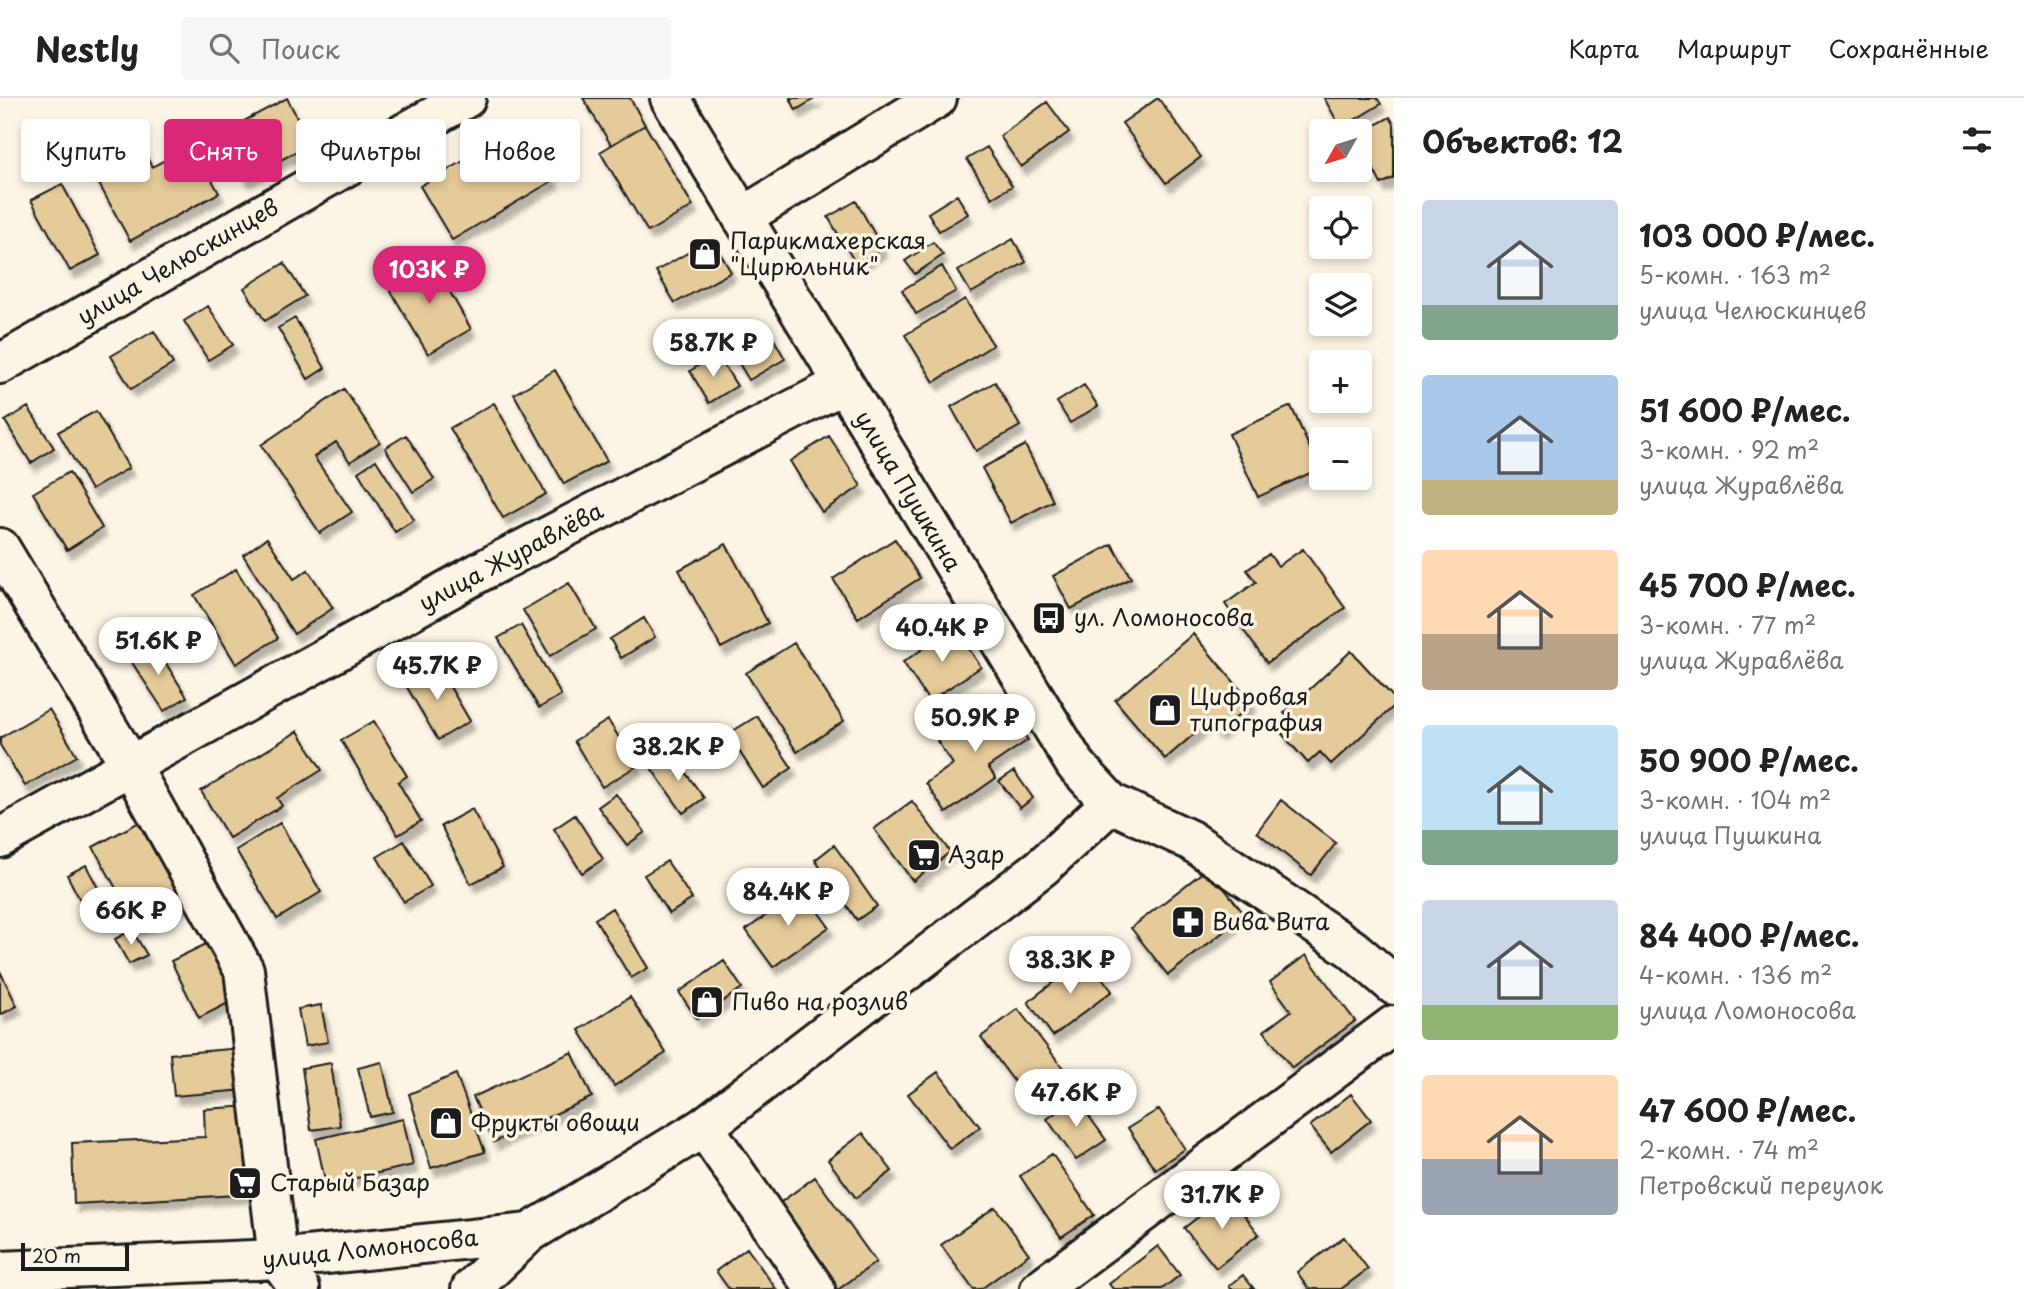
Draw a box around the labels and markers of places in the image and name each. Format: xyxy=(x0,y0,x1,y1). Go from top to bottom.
place label: Парикмахерская "Цирюльник" xyxy=(730,222,926,283)
shop icon: Парикмахерская "Цирюльник" xyxy=(686,235,724,273)
pin: 103K ₽ xyxy=(372,246,486,306)
pin: 58.7K ₽ xyxy=(648,320,778,379)
bus stop icon: ул. Ломоносова xyxy=(1030,599,1068,637)
place label: ул. Ломоносова xyxy=(1074,599,1255,634)
pin: 40.4K ₽ xyxy=(877,604,1007,664)
pin: 51.6K ₽ xyxy=(93,618,223,677)
pin: 45.7K ₽ xyxy=(372,642,502,702)
place label: Цифровая типография xyxy=(1190,678,1323,739)
shop icon: Цифровая типография xyxy=(1146,691,1184,729)
pin: 50.9K ₽ xyxy=(910,694,1040,754)
pin: 38.2K ₽ xyxy=(613,724,743,783)
supermarket icon: Азар xyxy=(905,836,943,874)
place label: Азар xyxy=(948,836,1004,871)
pin: 84.4K ₽ xyxy=(723,868,853,928)
pin: 66K ₽ xyxy=(82,888,180,947)
pharmacy icon: Вива Вита xyxy=(1169,903,1207,941)
place label: Вива Вита xyxy=(1212,903,1330,938)
pin: 38.3K ₽ xyxy=(1005,936,1135,996)
shop icon: Пиво на розлив xyxy=(688,983,726,1021)
place label: Пиво на розлив xyxy=(732,983,908,1018)
pin: 47.6K ₽ xyxy=(1011,1070,1141,1129)
shop icon: Фрукты овощи xyxy=(427,1104,465,1142)
place label: Фрукты овощи xyxy=(471,1104,640,1139)
supermarket icon: Старый Базар xyxy=(226,1164,264,1202)
place label: Старый Базар xyxy=(270,1164,430,1199)
pin: 31.7K ₽ xyxy=(1157,1172,1287,1231)

